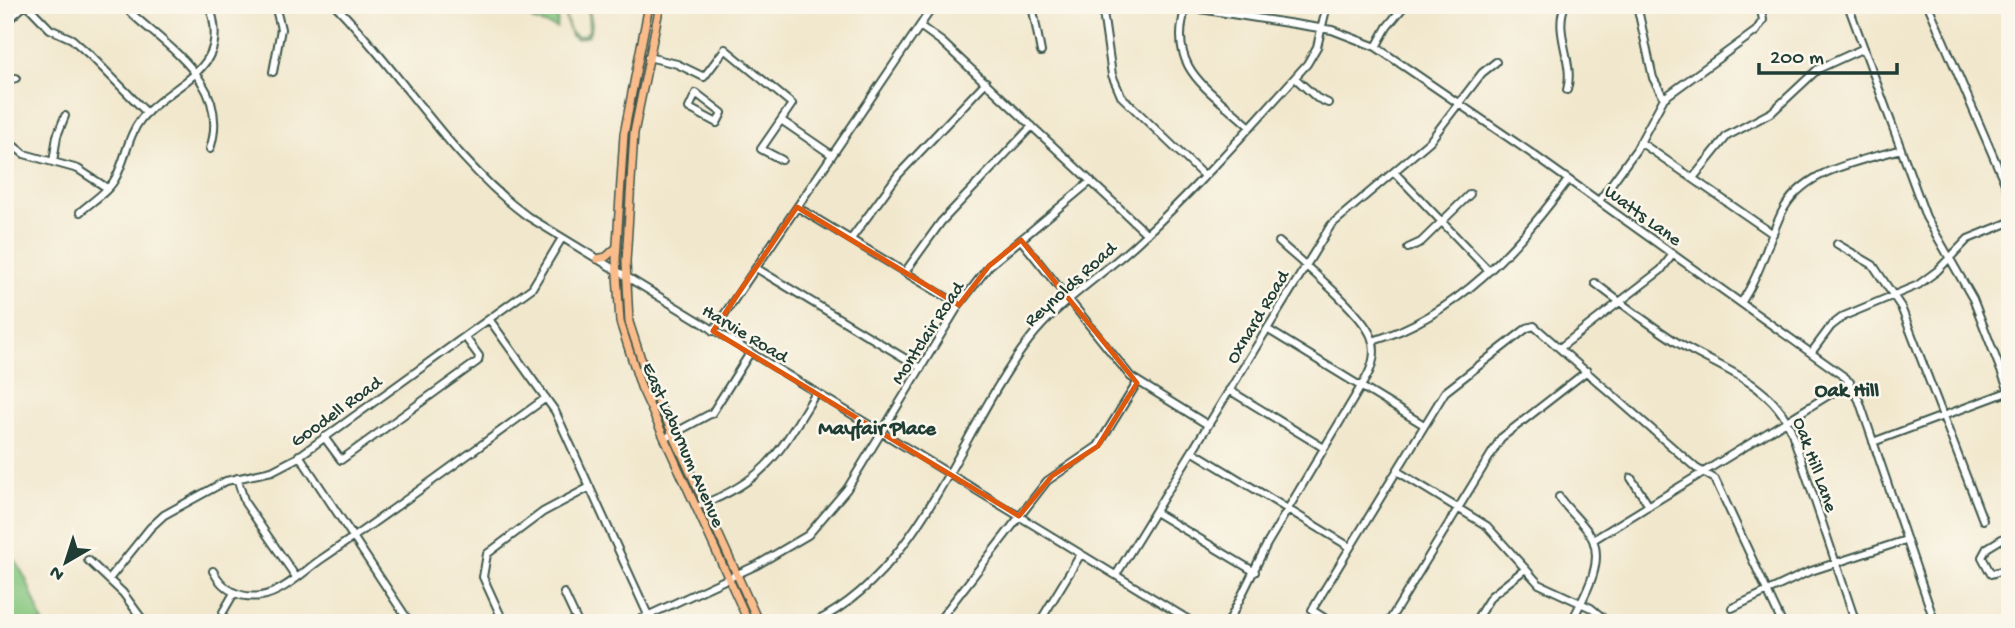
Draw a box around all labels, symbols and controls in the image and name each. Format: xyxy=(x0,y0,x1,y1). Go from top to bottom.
scale bar xyxy=(1759,32,1898,76)
text: 200 m xyxy=(1770,47,1824,72)
street label: Watts Lane xyxy=(1599,181,1685,253)
street label: Reynolds Road xyxy=(1020,237,1124,333)
street label: Oxnard Road xyxy=(1222,265,1297,369)
street label: Montclair Road xyxy=(887,277,972,390)
street label: Harvie Road xyxy=(697,300,793,371)
street label: East Laburnum Avenue xyxy=(635,359,729,532)
street label: Goodell Road xyxy=(287,371,389,454)
district label: Oak Hill xyxy=(1815,380,1880,405)
street label: Oak Hill Lane xyxy=(1786,415,1842,516)
district label: Mayfair Place xyxy=(818,418,937,443)
north arrow xyxy=(32,526,102,596)
text: N xyxy=(45,560,70,585)

